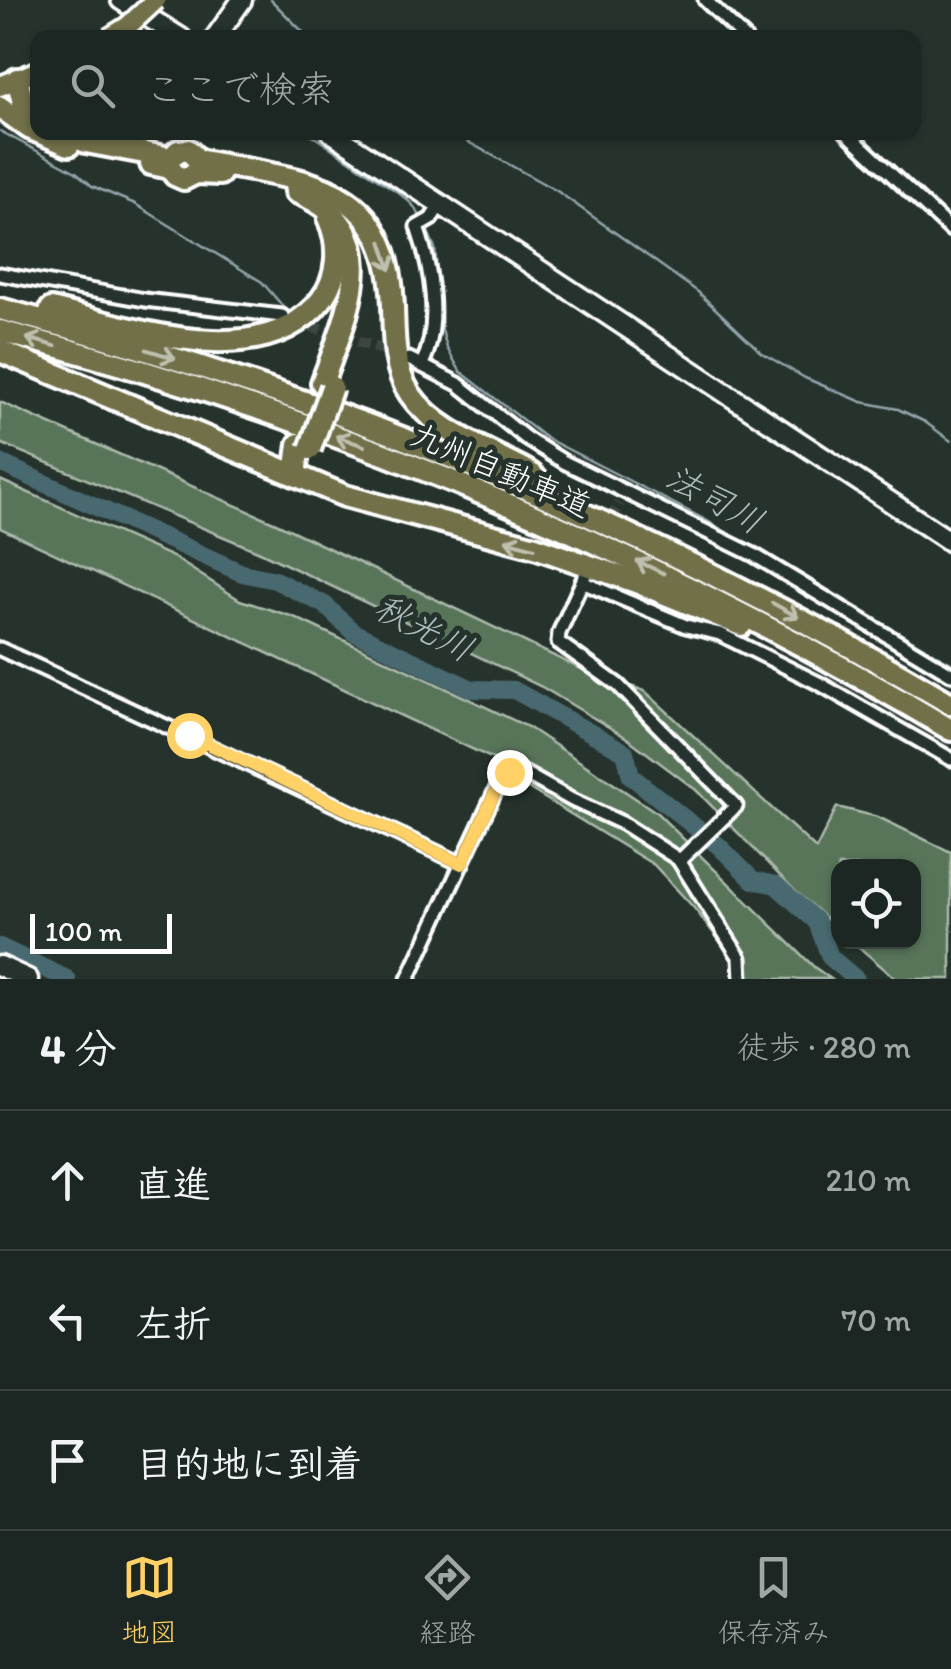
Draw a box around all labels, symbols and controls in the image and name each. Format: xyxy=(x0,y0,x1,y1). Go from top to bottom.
search box xyxy=(30,30,921,140)
icon: search xyxy=(65,58,120,113)
text: ここで検索 xyxy=(145,66,335,112)
one-way arrow xyxy=(378,239,396,271)
one-way arrow xyxy=(26,332,57,351)
one-way arrow xyxy=(145,346,177,364)
street label: 九州自動車道 xyxy=(405,415,597,525)
one-way arrow xyxy=(336,431,367,449)
water label: 法司川 xyxy=(659,455,771,543)
one-way arrow xyxy=(505,533,537,552)
one-way arrow xyxy=(636,557,666,576)
water label: 秋光川 xyxy=(368,585,480,671)
one-way arrow xyxy=(770,601,799,621)
route start xyxy=(167,713,213,759)
route end xyxy=(487,750,533,796)
map controls xyxy=(831,859,921,949)
button: locate xyxy=(831,859,921,949)
scale bar xyxy=(30,909,172,954)
text: 100 m xyxy=(45,914,122,948)
text: 4 分 xyxy=(40,1023,117,1074)
text: 徒歩 · 280 m xyxy=(737,1028,911,1066)
icon: ahead xyxy=(40,1153,95,1208)
text: 直進 xyxy=(135,1161,211,1207)
text: 210 m xyxy=(825,1161,911,1199)
icon: left xyxy=(40,1293,95,1348)
text: 左折 xyxy=(135,1301,211,1347)
text: 70 m xyxy=(841,1301,911,1339)
icon: arrive xyxy=(40,1433,95,1488)
text: 目的地に到着 xyxy=(135,1441,363,1487)
tab: 地図 xyxy=(121,1550,177,1650)
tab: 経路 xyxy=(419,1550,476,1650)
tab: 保存済み xyxy=(718,1550,830,1650)

